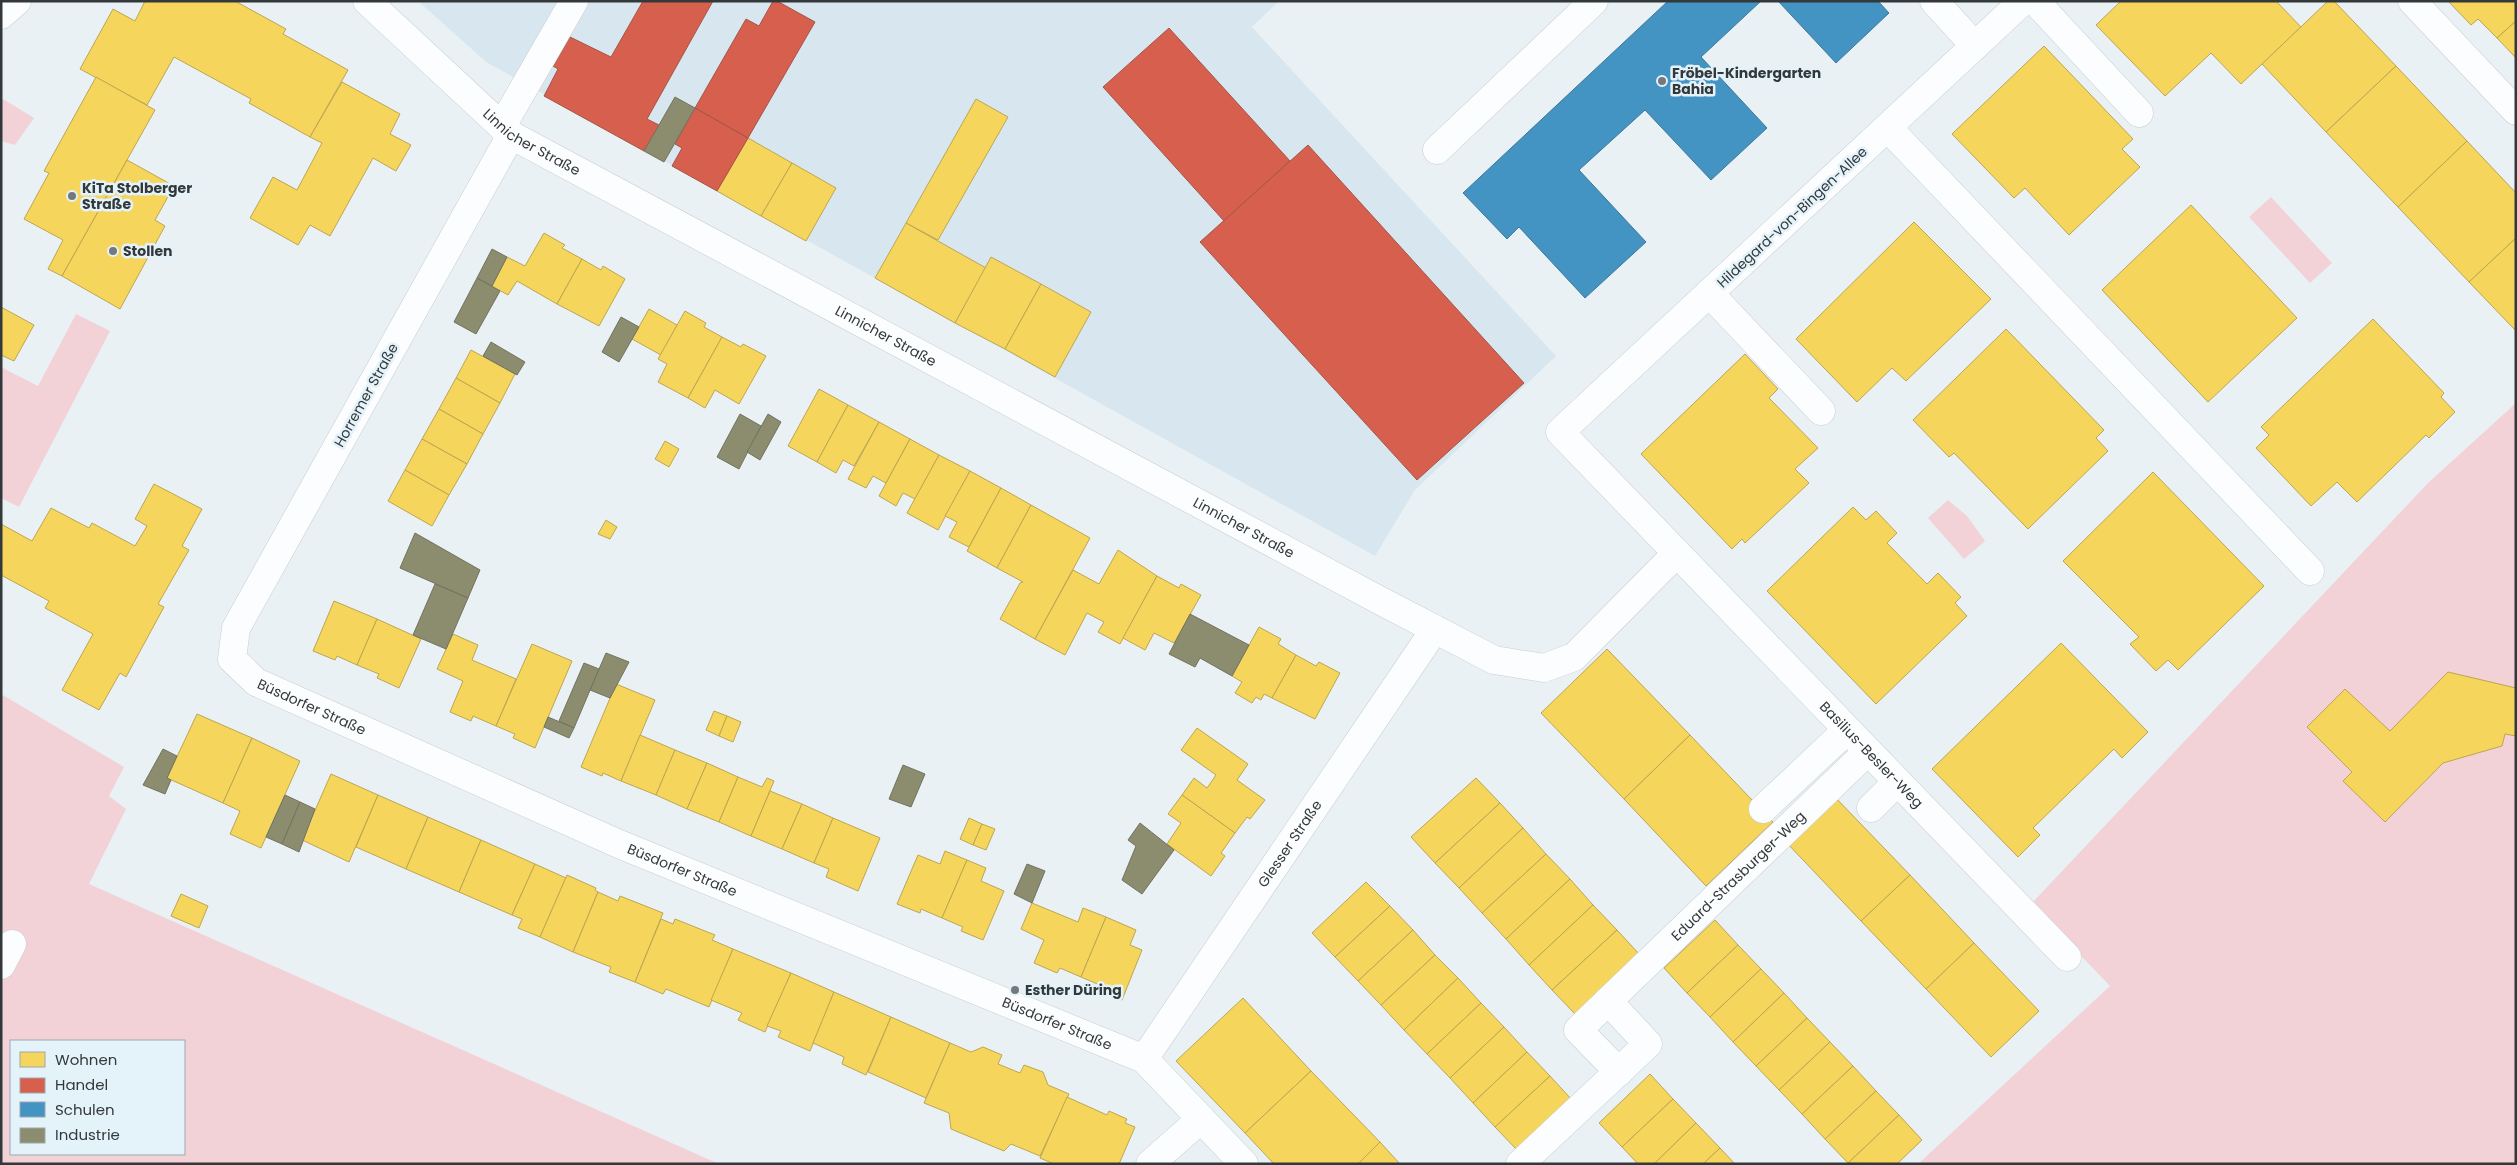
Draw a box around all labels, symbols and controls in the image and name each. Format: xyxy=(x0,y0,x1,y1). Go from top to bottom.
place label: Fröbel-Kindergarten Bahia xyxy=(1672,63,1821,99)
marker: Fröbel-Kindergarten Bahia xyxy=(1656,75,1668,87)
street label: Linnicher Straße xyxy=(479,104,584,181)
street label: Hildegard-von-Bingen-Allee xyxy=(1712,142,1872,292)
place label: KiTa Stolberger Straße xyxy=(82,178,192,214)
marker: KiTa Stolberger Straße xyxy=(66,190,78,202)
place label: Stollen xyxy=(123,241,173,261)
marker: Stollen xyxy=(107,245,119,257)
street label: Linnicher Straße xyxy=(832,301,940,371)
street label: Horremer Straße xyxy=(329,339,403,451)
street label: Linnicher Straße xyxy=(1190,492,1298,563)
street label: Büsdorfer Straße xyxy=(254,674,370,740)
street label: Basilius-Besler-Weg xyxy=(1815,697,1928,812)
street label: Glesser Straße xyxy=(1253,796,1327,891)
street label: Eduard-Strasburger-Weg xyxy=(1667,806,1810,945)
street label: Büsdorfer Straße xyxy=(624,839,741,902)
place label: Esther Düring xyxy=(1025,980,1122,1000)
marker: Esther Düring xyxy=(1009,984,1021,996)
street label: Büsdorfer Straße xyxy=(999,992,1115,1055)
legend xyxy=(10,1040,185,1155)
text: Wohnen xyxy=(55,1049,117,1070)
text: Handel xyxy=(55,1074,108,1095)
text: Schulen xyxy=(55,1099,115,1120)
text: Industrie xyxy=(55,1124,120,1145)

